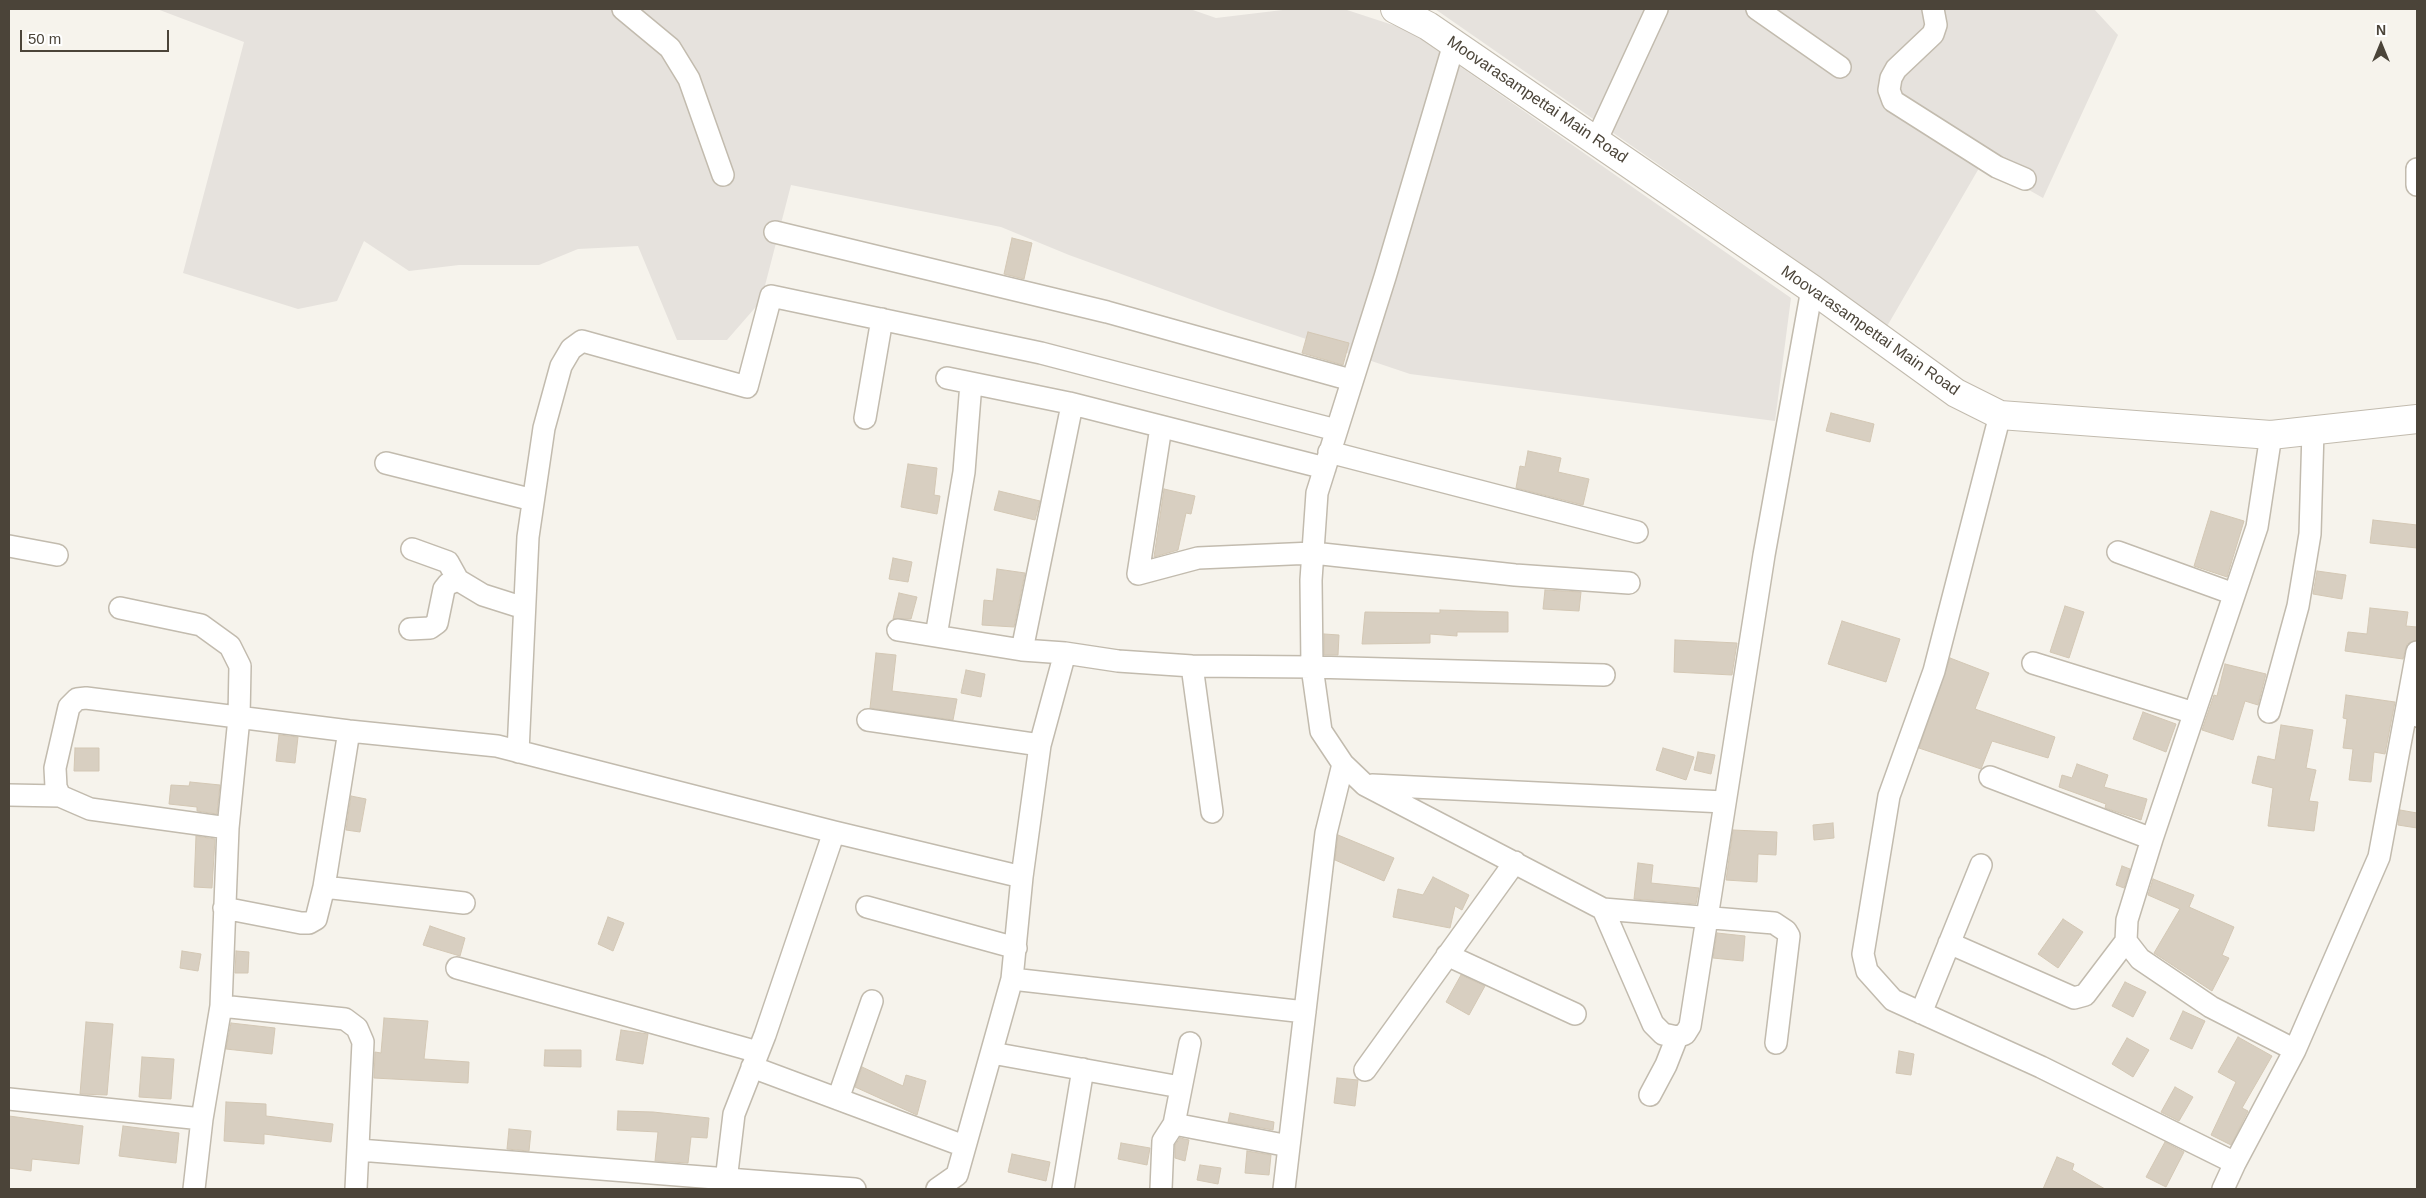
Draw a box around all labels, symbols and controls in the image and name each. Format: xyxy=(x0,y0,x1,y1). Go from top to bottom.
scale bar xyxy=(22,20,171,52)
north arrow xyxy=(2356,20,2406,70)
text: N xyxy=(2376,22,2386,38)
text: 50 m xyxy=(28,30,61,47)
street label: Moovarasampettai Main Road xyxy=(1443,32,1631,168)
street label: Moovarasampettai Main Road xyxy=(1777,262,1963,400)

